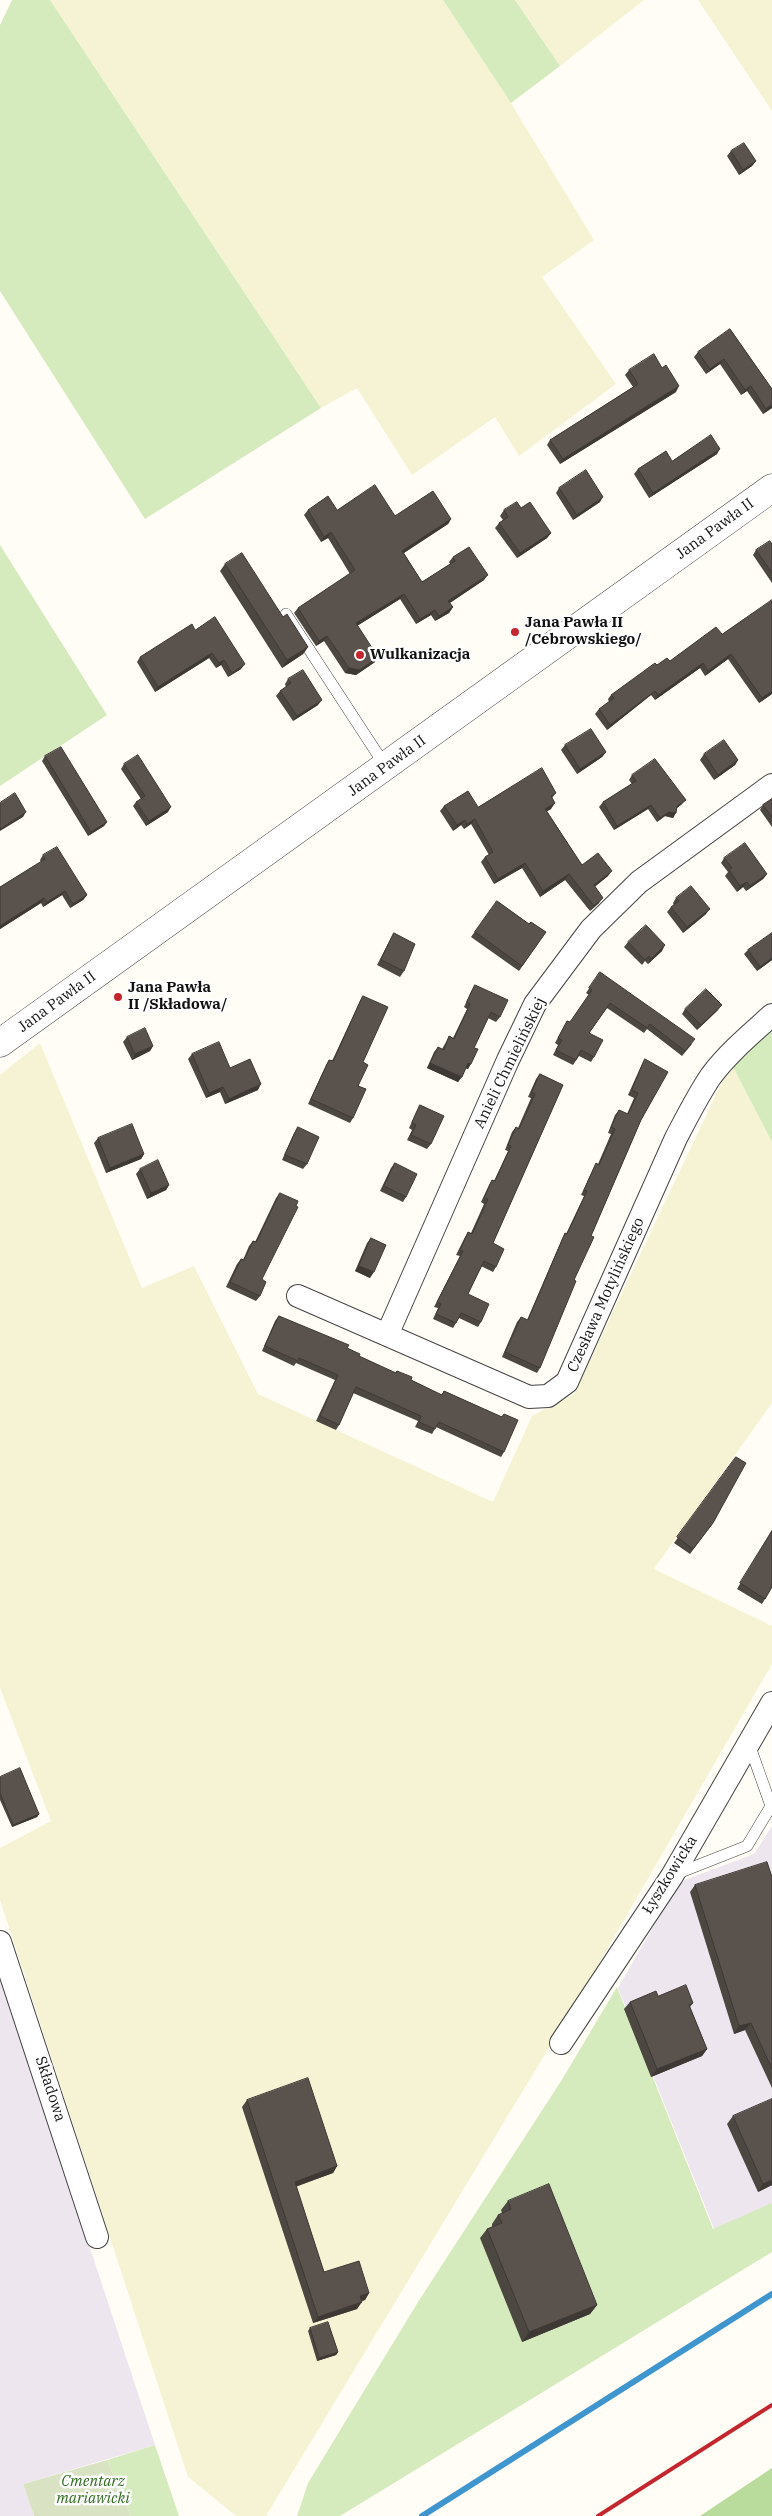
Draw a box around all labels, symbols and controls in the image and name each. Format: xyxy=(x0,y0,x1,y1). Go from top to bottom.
street label: Jana Pawła II xyxy=(673,495,757,563)
place label: Jana Pawła II /Cebrowskiego/ xyxy=(525,614,642,649)
marker: Jana Pawła II /Cebrowskiego/ xyxy=(509,626,521,638)
place label: Wulkanizacja xyxy=(370,646,470,664)
marker: Wulkanizacja xyxy=(354,649,366,661)
street label: Jana Pawła II xyxy=(345,732,429,800)
street label: Jana Pawła II xyxy=(15,968,99,1036)
place label: Jana Pawła II /Składowa/ xyxy=(128,979,227,1014)
marker: Jana Pawła II /Składowa/ xyxy=(112,991,124,1003)
street label: Anieli Chmielińskiej xyxy=(470,994,550,1132)
street label: Czesława Motylińskiego xyxy=(564,1215,648,1375)
street label: Łyszkowicka xyxy=(639,1833,701,1917)
street label: Składowa xyxy=(31,2054,69,2124)
park label: Cmentarz mariawicki xyxy=(56,2473,130,2508)

